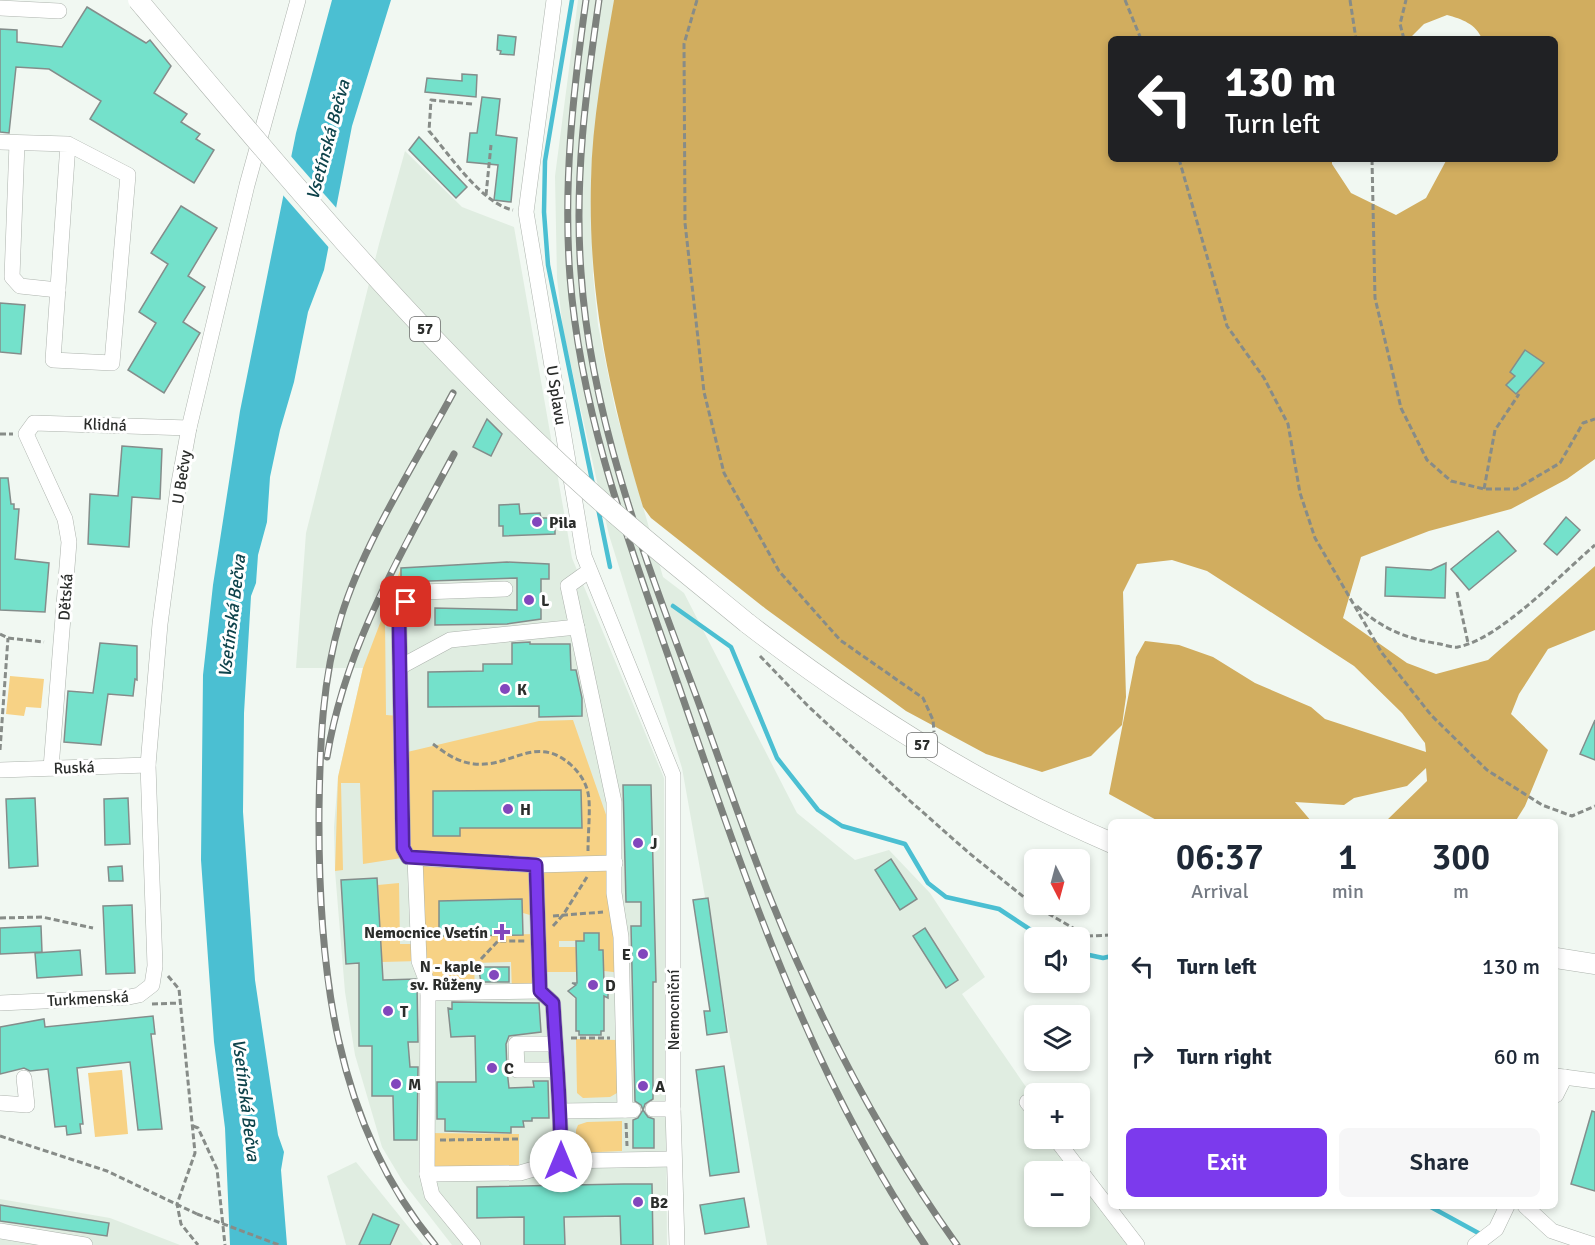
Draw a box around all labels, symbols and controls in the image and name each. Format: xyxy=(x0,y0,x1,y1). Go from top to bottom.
text: 130 m xyxy=(1225,57,1336,108)
icon: left xyxy=(1126,60,1204,138)
water label: Vsetínská Bečva xyxy=(301,77,355,202)
text: Turn left xyxy=(1225,108,1320,141)
road number: 57 xyxy=(410,317,440,341)
street label: U Splavu xyxy=(541,364,571,426)
street label: Klidná xyxy=(83,414,127,436)
street label: U Bečvy xyxy=(168,448,196,505)
place label: Pila xyxy=(549,513,576,533)
marker: Pila xyxy=(530,515,544,529)
water label: Vsetínská Bečva xyxy=(214,553,251,679)
street label: Dětská xyxy=(54,573,78,621)
pin xyxy=(380,576,431,627)
icon: arrive xyxy=(389,585,422,618)
place label: L xyxy=(541,591,550,611)
marker: L xyxy=(522,593,536,607)
place label: K xyxy=(517,680,527,700)
marker: K xyxy=(498,682,512,696)
road number: 57 xyxy=(907,733,937,757)
street label: Ruská xyxy=(53,757,95,779)
place label: H xyxy=(520,800,531,820)
marker: H xyxy=(501,802,515,816)
place label: J xyxy=(650,834,658,854)
text: 06:37 xyxy=(1176,835,1264,880)
text: 1 xyxy=(1338,835,1358,880)
text: 300 xyxy=(1432,835,1490,880)
marker: J xyxy=(631,836,645,850)
north arrow xyxy=(1024,849,1090,915)
map controls xyxy=(1024,849,1090,1227)
text: Arrival xyxy=(1191,879,1249,904)
text: min xyxy=(1332,879,1364,904)
text: m xyxy=(1453,879,1469,904)
place label: Nemocnice Vsetín xyxy=(364,923,488,943)
marker: Nemocnice Vsetín xyxy=(493,923,511,941)
button: sound xyxy=(1024,927,1090,993)
place label: E xyxy=(622,945,631,965)
marker: E xyxy=(636,947,650,961)
icon: left xyxy=(1126,950,1159,983)
text: Turn left xyxy=(1177,953,1257,980)
text: 130 m xyxy=(1482,953,1540,980)
place label: N - kaple sv. Růženy xyxy=(410,957,482,995)
marker: N - kaple sv. Růženy xyxy=(487,968,501,982)
street label: Nemocniční xyxy=(664,969,684,1051)
place label: D xyxy=(605,976,616,996)
marker: D xyxy=(586,978,600,992)
street label: Turkmenská xyxy=(47,987,129,1011)
place label: T xyxy=(400,1002,409,1022)
marker: T xyxy=(381,1004,395,1018)
button: layers xyxy=(1024,1005,1090,1071)
water label: Vsetínská Bečva xyxy=(228,1037,265,1163)
icon: right xyxy=(1126,1040,1159,1073)
text: Turn right xyxy=(1177,1043,1272,1070)
text: 60 m xyxy=(1494,1043,1540,1070)
place label: C xyxy=(504,1059,514,1079)
marker: C xyxy=(485,1061,499,1075)
place label: M xyxy=(408,1075,421,1095)
marker: M xyxy=(389,1077,403,1091)
place label: A xyxy=(655,1077,666,1097)
marker: A xyxy=(636,1079,650,1093)
button: + xyxy=(1024,1083,1090,1149)
button: Exit xyxy=(1126,1128,1327,1197)
button: Share xyxy=(1339,1128,1540,1197)
position arrow xyxy=(529,1129,593,1193)
button: − xyxy=(1024,1161,1090,1227)
place label: B2 xyxy=(650,1193,668,1213)
marker: B2 xyxy=(631,1195,645,1209)

